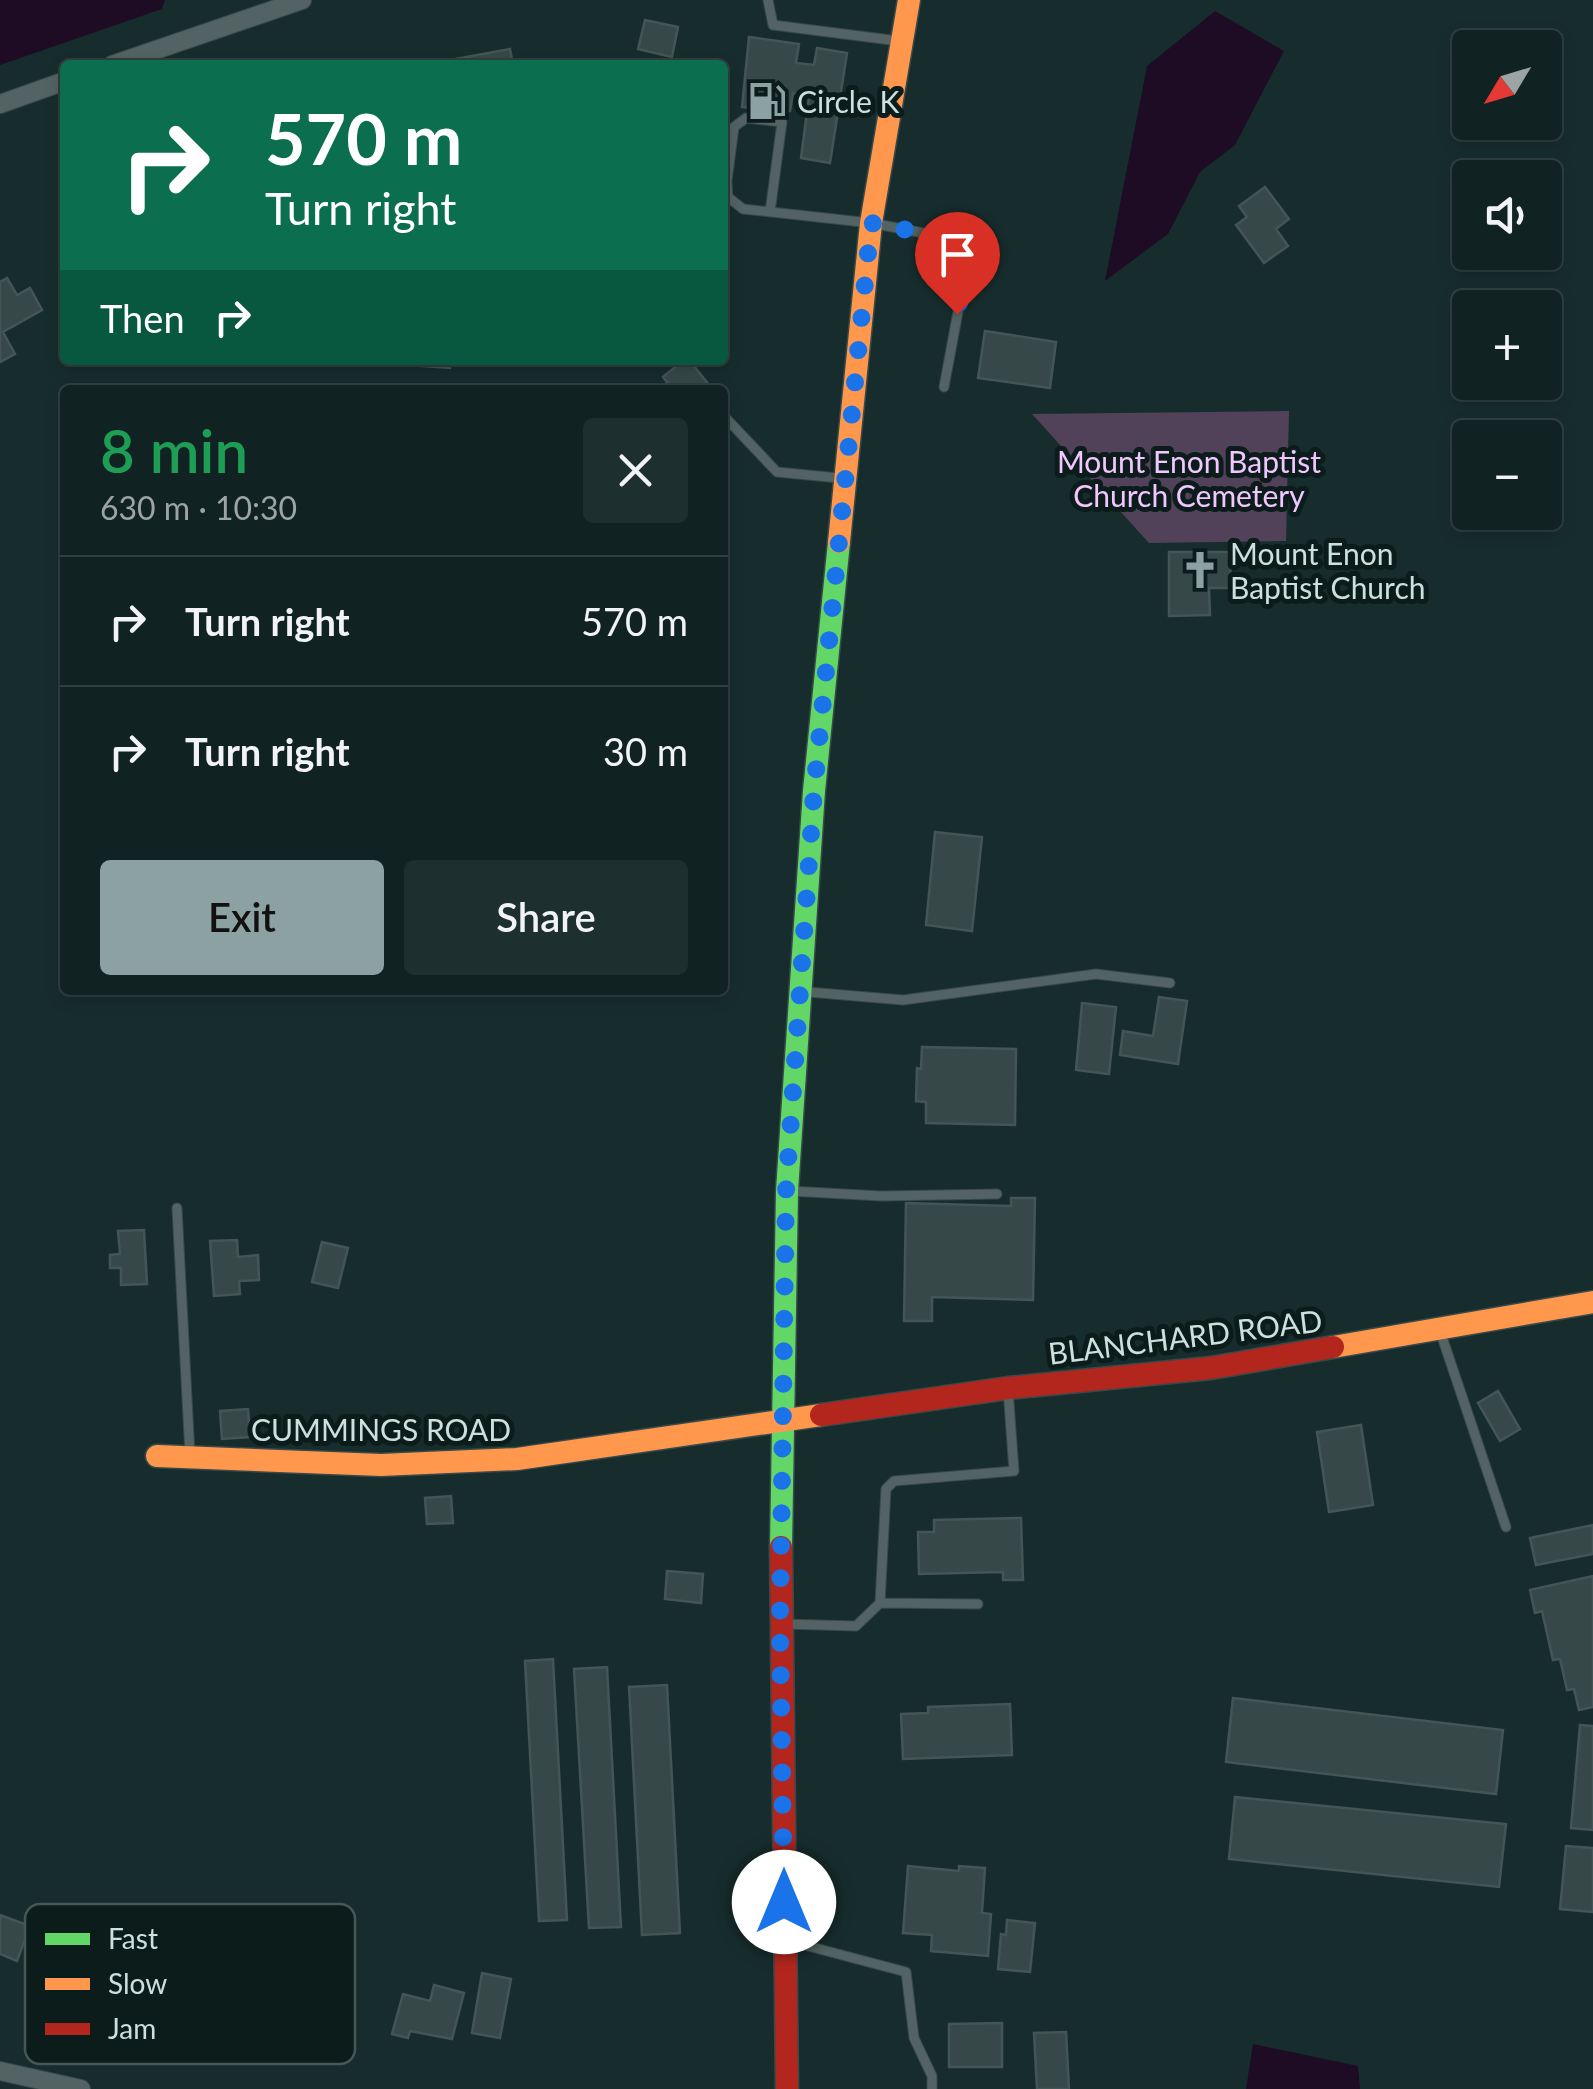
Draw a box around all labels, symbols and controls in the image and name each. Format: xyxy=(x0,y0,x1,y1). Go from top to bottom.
north arrow xyxy=(1452,30,1562,140)
map controls xyxy=(1452,30,1562,530)
fuel station icon: Circle K xyxy=(746,80,788,122)
place label: Circle K xyxy=(797,83,899,119)
text: 570 m xyxy=(265,96,462,180)
icon: right xyxy=(100,100,230,230)
button: sound xyxy=(1452,160,1562,270)
text: Turn right xyxy=(265,181,456,235)
pin xyxy=(915,212,1000,315)
icon: arrive xyxy=(930,227,985,282)
icon: right xyxy=(205,290,260,345)
button: + xyxy=(1452,290,1562,400)
text: Then xyxy=(100,295,185,341)
text: 8 min xyxy=(100,414,248,486)
button: close xyxy=(583,418,688,523)
button: − xyxy=(1452,420,1562,530)
park label: Mount Enon Baptist Church Cemetery xyxy=(1057,443,1321,513)
text: 630 m · 10:30 xyxy=(100,488,297,527)
place label: Mount Enon Baptist Church xyxy=(1230,535,1425,605)
church icon: Mount Enon Baptist Church xyxy=(1179,549,1221,591)
icon: right xyxy=(100,594,155,649)
text: Turn right xyxy=(185,598,350,644)
text: 570 m xyxy=(581,598,688,644)
icon: right xyxy=(100,724,155,779)
text: Turn right xyxy=(185,728,350,774)
text: 30 m xyxy=(603,728,688,774)
button: Exit xyxy=(100,860,384,975)
button: Share xyxy=(404,860,688,975)
street label: BLANCHARD ROAD xyxy=(1046,1301,1324,1371)
street label: CUMMINGS ROAD xyxy=(251,1411,511,1447)
position arrow xyxy=(732,1850,836,1954)
legend xyxy=(25,1904,355,2064)
text: Fast xyxy=(108,1921,158,1955)
text: Slow xyxy=(108,1966,167,2000)
text: Jam xyxy=(108,2011,156,2045)

